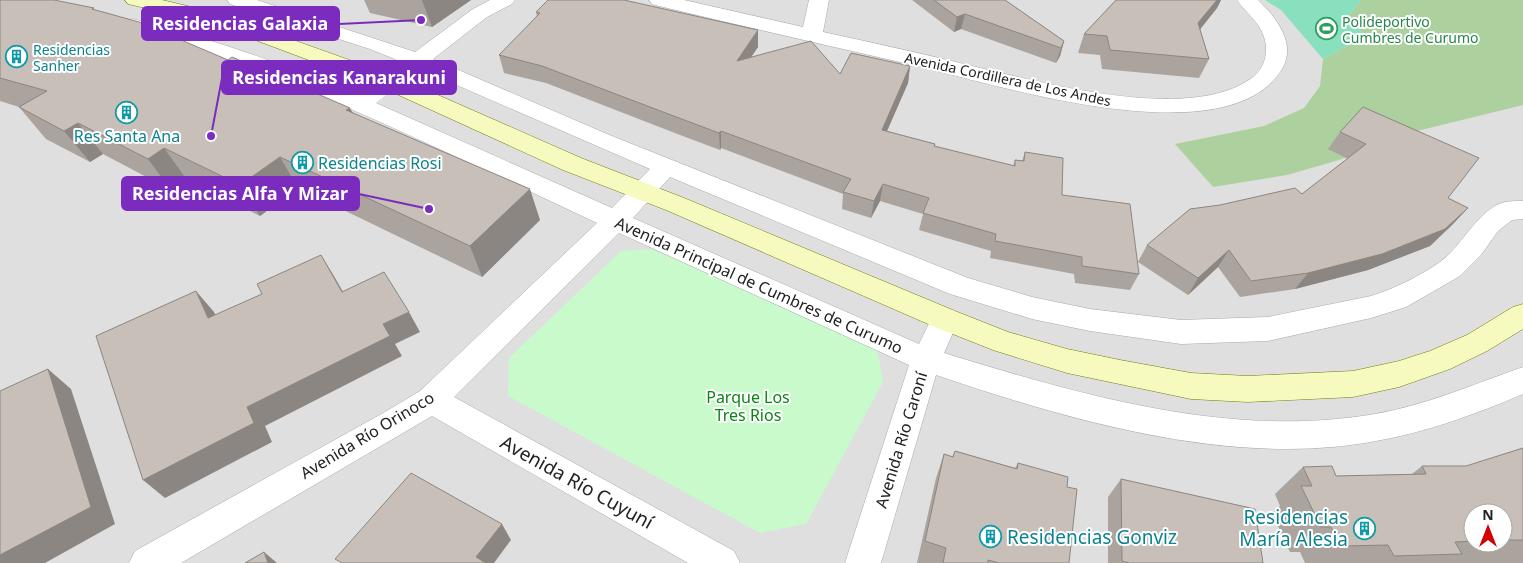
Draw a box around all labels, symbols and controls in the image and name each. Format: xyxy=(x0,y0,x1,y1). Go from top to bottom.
callout: Residencias Galaxia xyxy=(142,7,339,40)
text: Residencias Galaxia xyxy=(152,11,328,35)
place label: Polideportivo Cumbres de Curumo xyxy=(1342,12,1479,47)
sports icon: Polideportivo Cumbres de Curumo xyxy=(1314,17,1338,41)
place label: Residencias Sanher xyxy=(33,40,110,75)
building icon: Residencias Sanher xyxy=(5,45,29,69)
street label: Avenida Cordillera de Los Andes xyxy=(903,48,1113,110)
callout: Residencias Kanarakuni xyxy=(222,61,456,94)
text: Residencias Kanarakuni xyxy=(232,65,446,89)
building icon: Res Santa Ana xyxy=(115,100,139,124)
place label: Res Santa Ana xyxy=(74,125,180,147)
building icon: Residencias Rosi xyxy=(290,151,314,175)
place label: Residencias Rosi xyxy=(318,152,442,174)
callout: Residencias Alfa Y Mizar xyxy=(122,177,359,210)
text: Residencias Alfa Y Mizar xyxy=(132,181,348,205)
street label: Avenida Principal de Cumbres de Curumo xyxy=(612,211,906,359)
street label: Avenida Río Caroní xyxy=(870,368,932,511)
street label: Avenida Río Orinoco xyxy=(296,386,438,484)
park label: Parque Los Tres Rios xyxy=(706,386,790,426)
street label: Avenida Río Cuyuní xyxy=(496,429,659,535)
north arrow xyxy=(1463,503,1513,553)
place label: Residencias María Alesia xyxy=(1239,504,1348,552)
text: N xyxy=(1482,505,1494,524)
building icon: Residencias María Alesia xyxy=(1352,516,1376,540)
place label: Residencias Gonviz xyxy=(1007,524,1177,550)
building icon: Residencias Gonviz xyxy=(979,525,1003,549)

